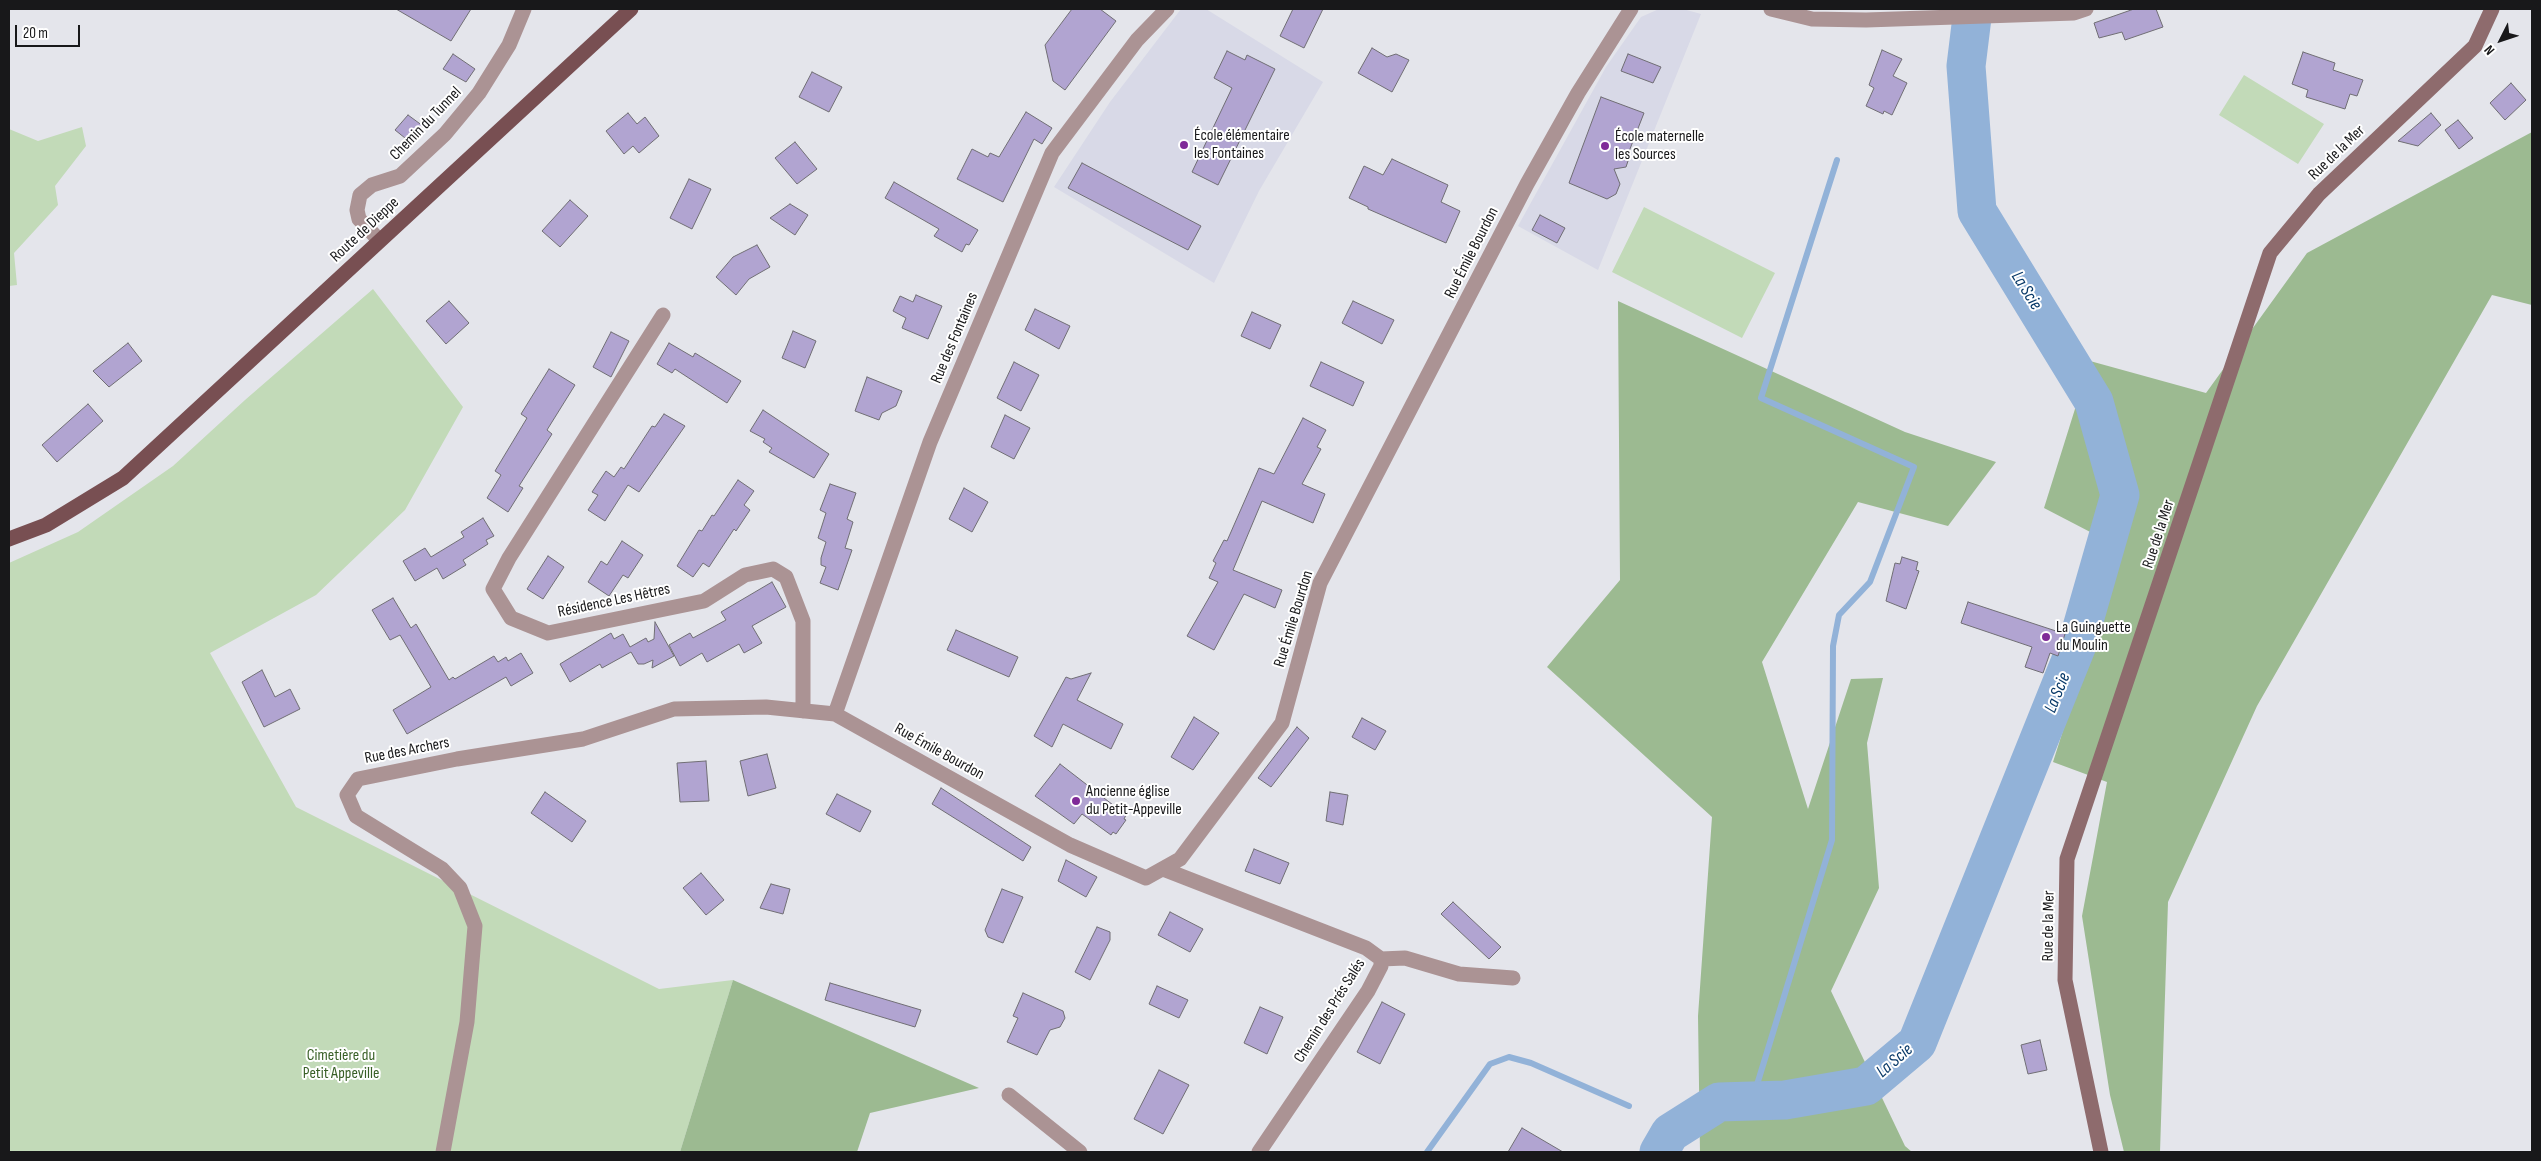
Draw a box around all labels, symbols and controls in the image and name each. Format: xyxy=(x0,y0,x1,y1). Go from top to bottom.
scale bar xyxy=(18,15,82,47)
north arrow xyxy=(2476,15,2526,65)
text: 20 m xyxy=(23,24,48,43)
text: N xyxy=(2480,42,2498,59)
street label: Chemin du Tunnel xyxy=(386,83,466,165)
street label: Rue de la Mer xyxy=(2305,121,2369,185)
place label: École élémentaire les Fontaines xyxy=(1194,126,1290,164)
place label: École maternelle les Sources xyxy=(1615,127,1704,165)
marker: École élémentaire les Fontaines xyxy=(1178,139,1190,151)
marker: École maternelle les Sources xyxy=(1599,140,1611,152)
street label: Route de Dieppe xyxy=(327,193,403,267)
street label: Rue Émile Bourdon xyxy=(1441,204,1503,302)
water label: La Scie xyxy=(2006,268,2046,314)
street label: Rue des Fontaines xyxy=(927,290,983,386)
street label: Rue de la Mer xyxy=(2139,497,2179,571)
street label: Rue Émile Bourdon xyxy=(1270,568,1318,670)
street label: Résidence Les Hêtres xyxy=(556,580,672,622)
place label: La Guinguette du Moulin xyxy=(2056,618,2131,656)
marker: La Guinguette du Moulin xyxy=(2040,631,2052,643)
water label: La Scie xyxy=(2040,670,2076,716)
street label: Rue Émile Bourdon xyxy=(891,719,987,785)
street label: Rue des Archers xyxy=(363,733,451,769)
place label: Ancienne église du Petit-Appeville xyxy=(1086,782,1182,820)
marker: Ancienne église du Petit-Appeville xyxy=(1070,795,1082,807)
street label: Rue de la Mer xyxy=(2039,890,2059,962)
street label: Chemin des Prés Salés xyxy=(1290,955,1370,1067)
water label: La Scie xyxy=(1872,1039,1918,1083)
park label: Cimetière du Petit Appeville xyxy=(303,1046,379,1084)

